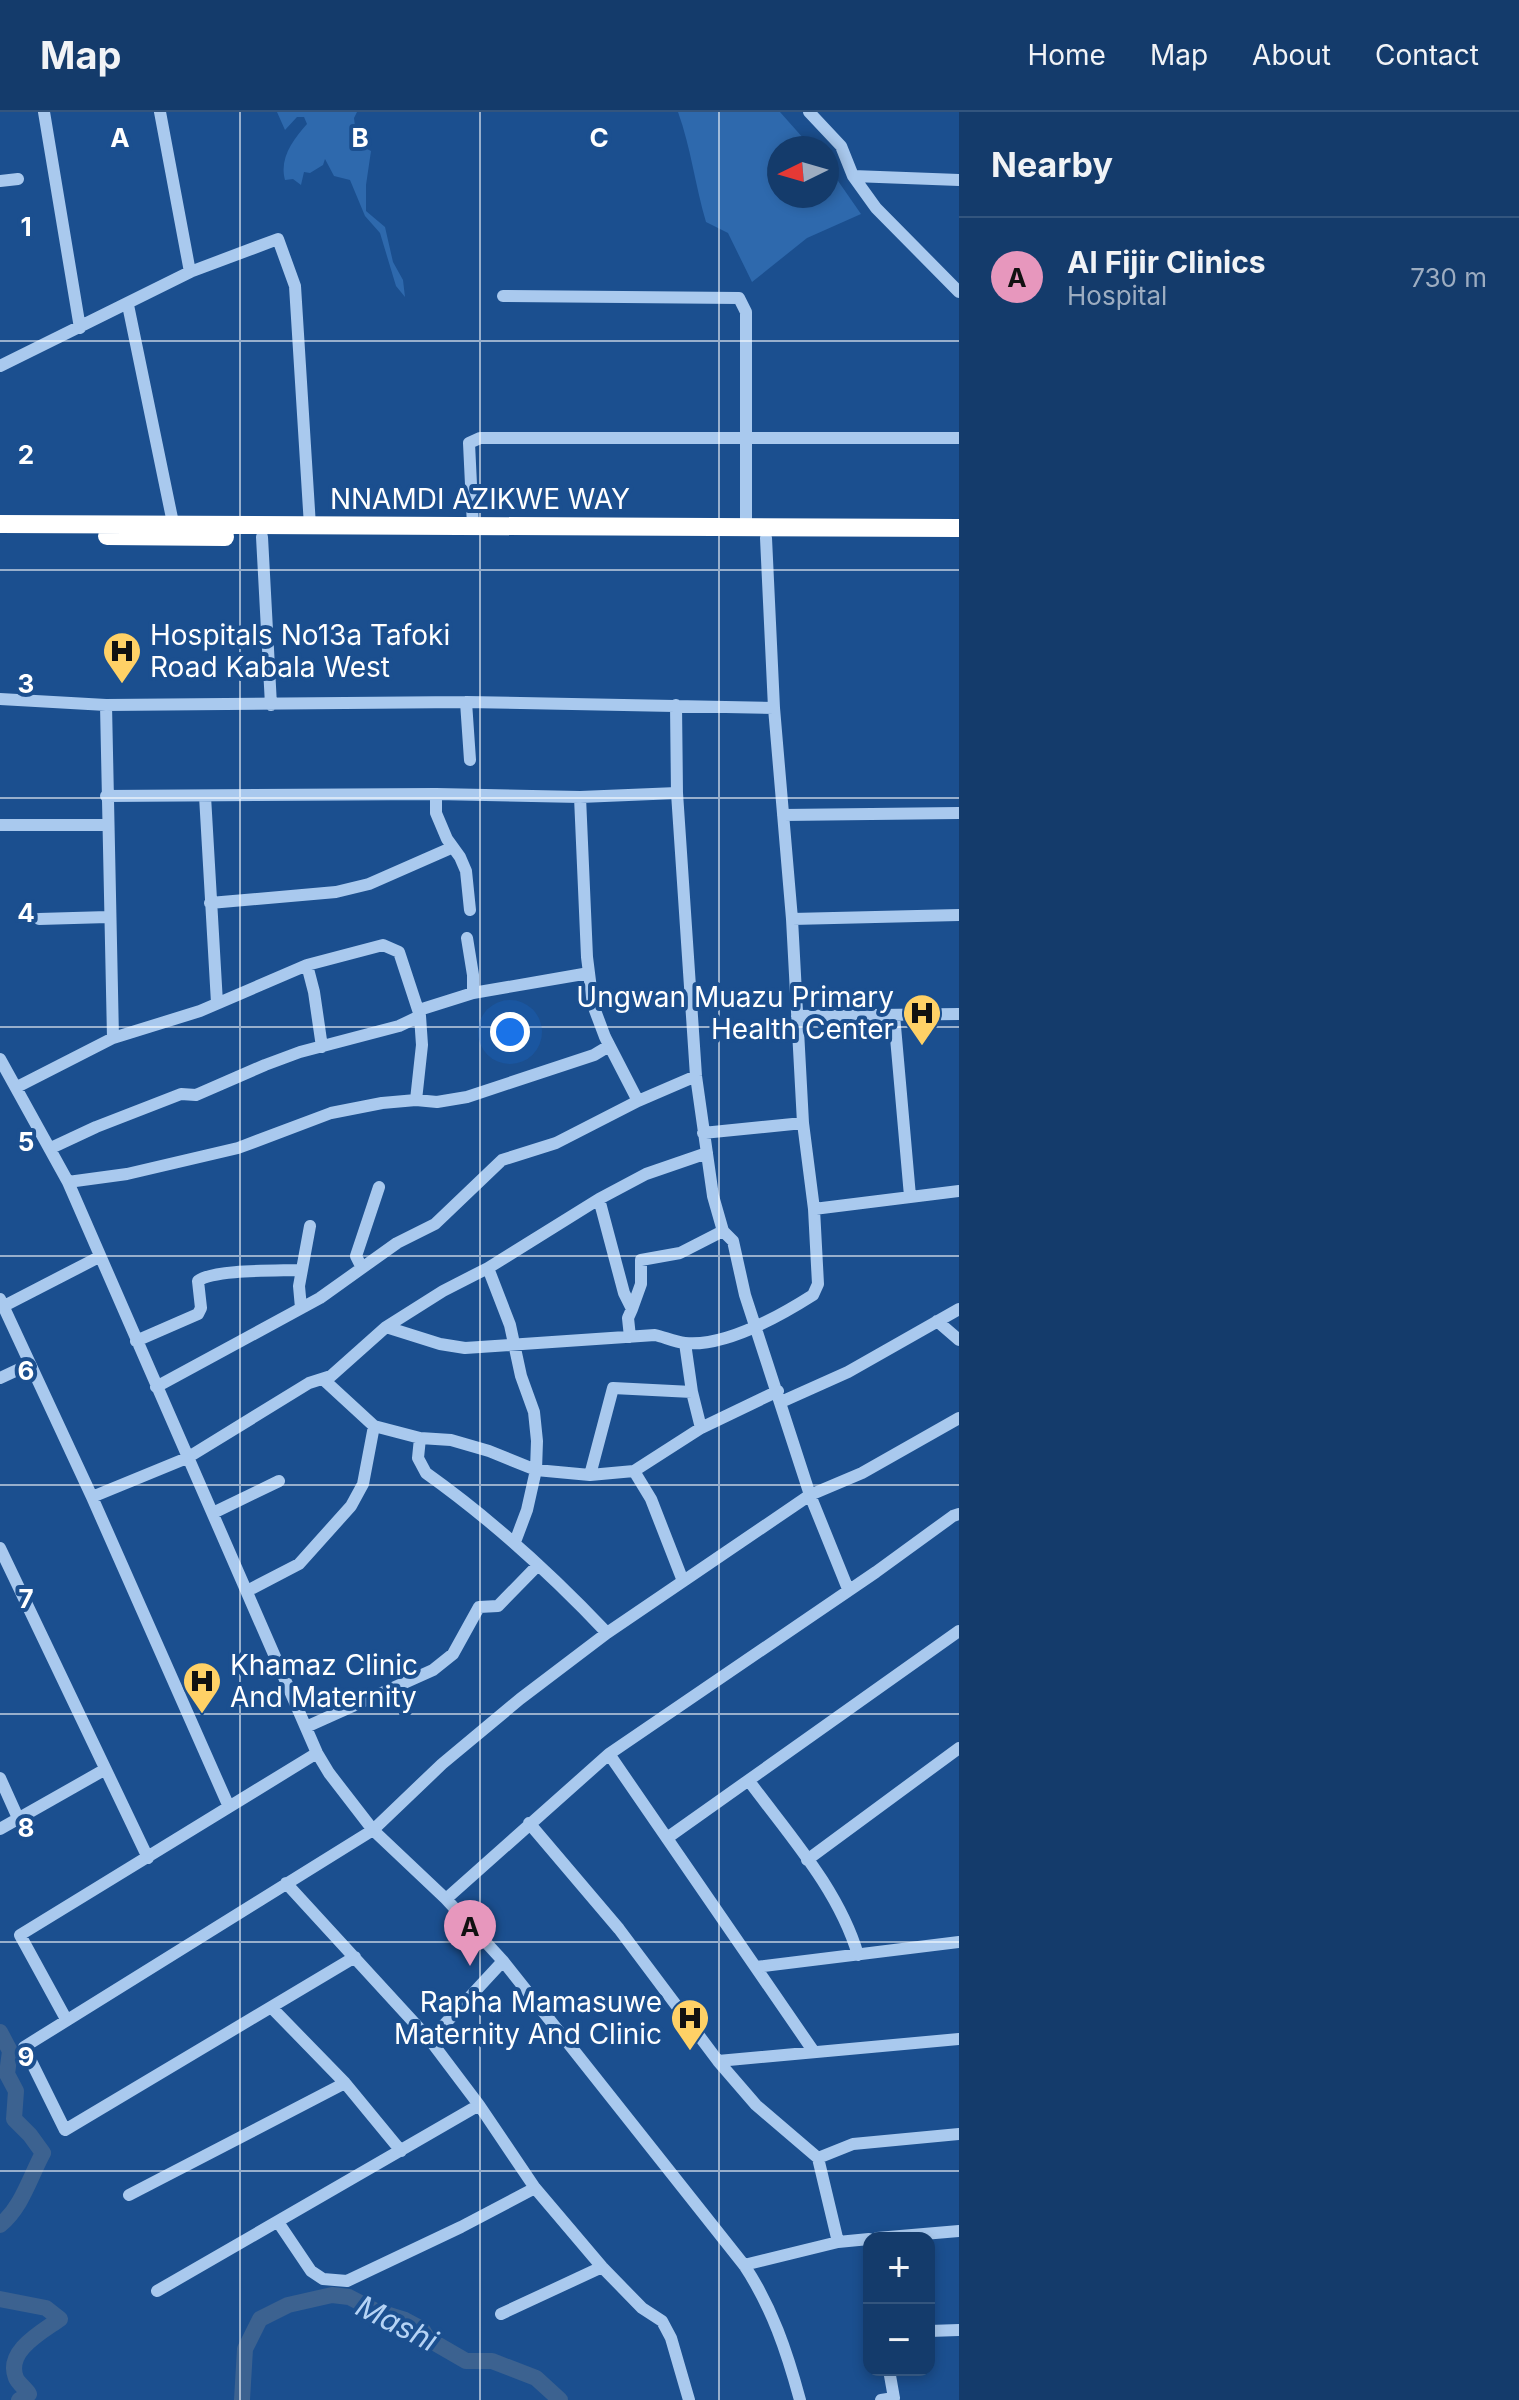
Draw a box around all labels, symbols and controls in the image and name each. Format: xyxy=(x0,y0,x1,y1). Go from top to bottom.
text: Map xyxy=(40,32,121,78)
text: Home xyxy=(1027,38,1106,72)
text: Map xyxy=(1150,38,1208,72)
text: About xyxy=(1252,38,1331,72)
text: Contact xyxy=(1375,38,1479,72)
text: A xyxy=(110,122,130,153)
text: B xyxy=(351,122,369,153)
text: C xyxy=(589,122,609,153)
north arrow xyxy=(767,136,839,208)
text: Nearby xyxy=(991,144,1113,185)
text: 1 xyxy=(20,211,32,242)
text: Al Fijir Clinics xyxy=(1067,244,1266,280)
text: A xyxy=(1007,262,1027,293)
text: 730 m xyxy=(1410,262,1487,293)
text: Hospital xyxy=(1067,280,1167,311)
text: 2 xyxy=(18,439,34,470)
street label: NNAMDI AZIKWE WAY xyxy=(330,482,630,516)
place label: Hospitals No13a Tafoki Road Kabala West xyxy=(150,618,450,684)
hospital icon: Hospitals No13a Tafoki Road Kabala West xyxy=(101,630,143,685)
text: 3 xyxy=(18,668,34,699)
text: 4 xyxy=(17,897,35,928)
place label: Ungwan Muazu Primary Health Center xyxy=(576,980,894,1046)
hospital icon: Ungwan Muazu Primary Health Center xyxy=(901,992,943,1047)
your location xyxy=(490,1012,530,1052)
text: 5 xyxy=(18,1126,34,1157)
text: 6 xyxy=(18,1355,34,1386)
text: 7 xyxy=(18,1583,34,1614)
place label: Khamaz Clinic And Maternity xyxy=(230,1648,418,1714)
hospital icon: Khamaz Clinic And Maternity xyxy=(181,1660,223,1715)
text: 8 xyxy=(18,1812,34,1843)
pin: A xyxy=(444,1900,496,1966)
place label: Rapha Mamasuwe Maternity And Clinic xyxy=(394,1985,662,2051)
hospital icon: Rapha Mamasuwe Maternity And Clinic xyxy=(669,1997,711,2052)
text: 9 xyxy=(18,2041,34,2072)
map controls xyxy=(863,2232,935,2376)
button: + xyxy=(863,2232,935,2304)
water label: Mashi xyxy=(350,2287,444,2359)
button: − xyxy=(863,2304,935,2376)

